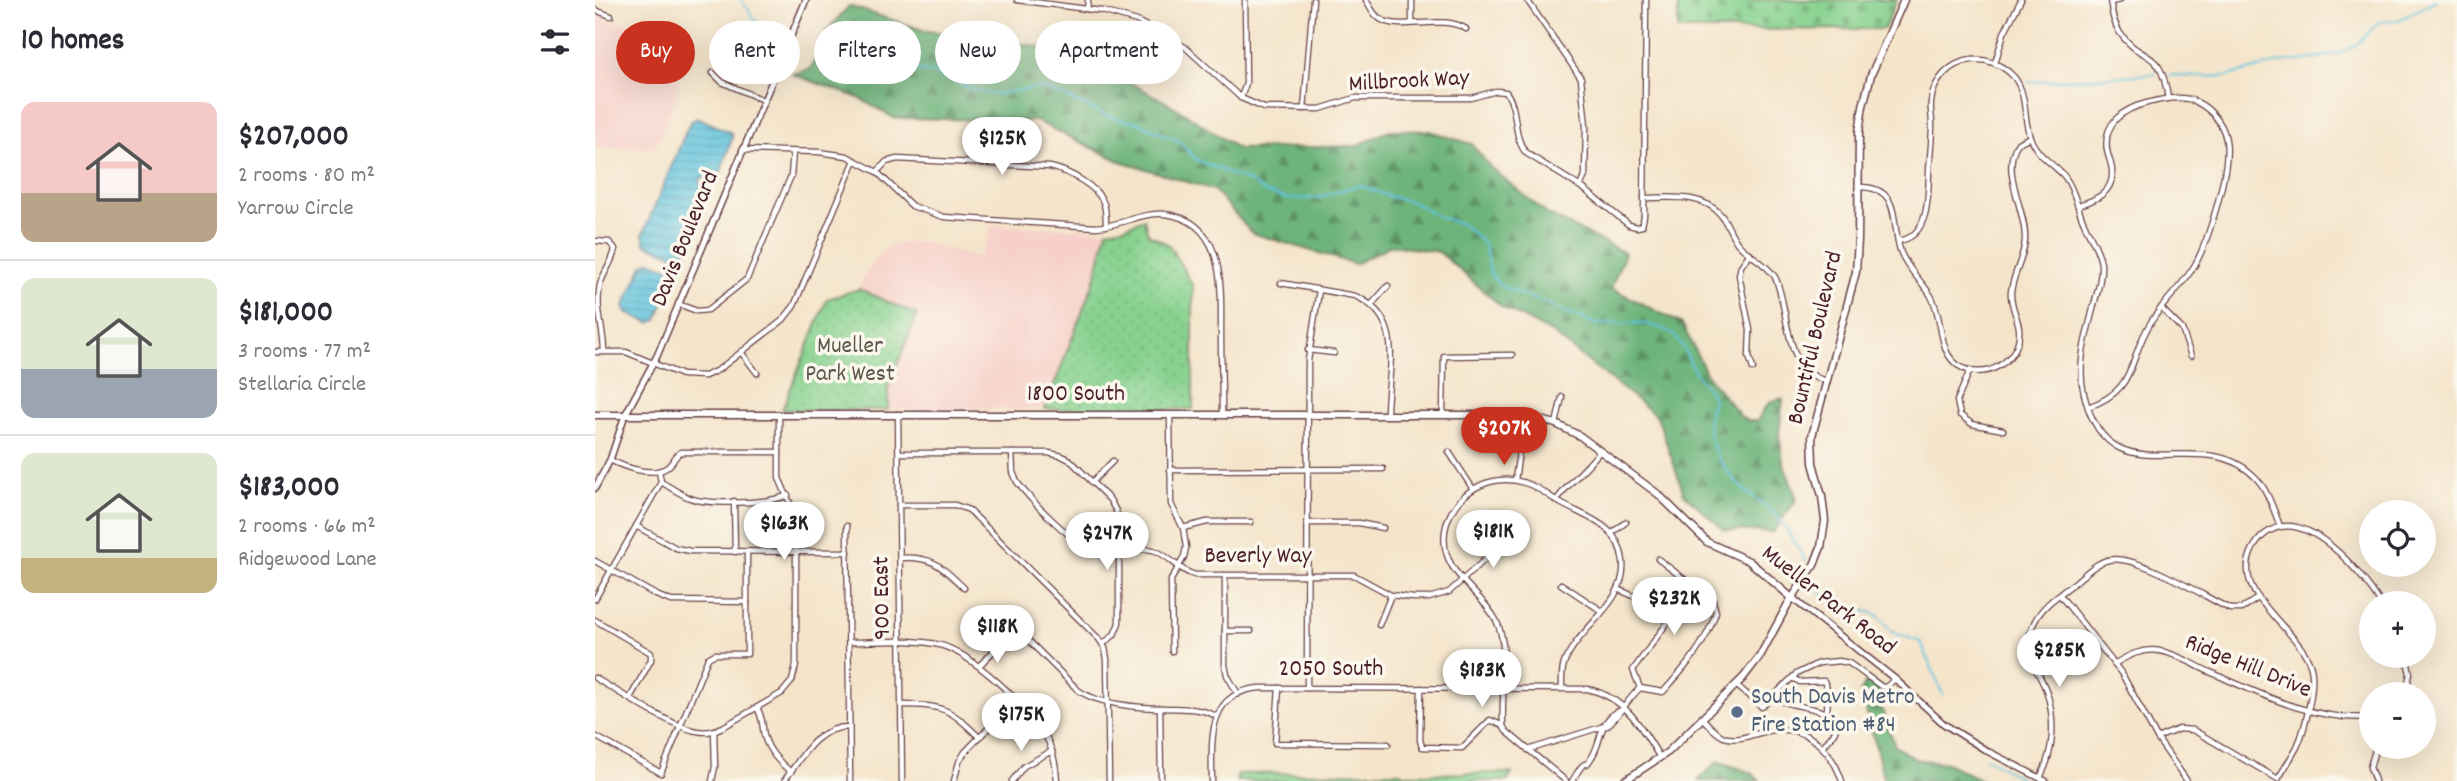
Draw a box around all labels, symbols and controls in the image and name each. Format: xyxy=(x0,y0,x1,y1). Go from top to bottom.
text: 10 homes xyxy=(21,21,124,64)
chip: Buy xyxy=(616,21,695,84)
chip: Rent xyxy=(709,21,800,84)
chip: Filters xyxy=(814,21,921,84)
chip: New xyxy=(935,21,1021,84)
chip: Apartment xyxy=(1035,21,1183,84)
icon: filters xyxy=(536,23,574,61)
street label: Millbrook Way xyxy=(1348,62,1471,102)
text: $207,000 xyxy=(238,117,349,160)
pin: $125K xyxy=(953,118,1051,177)
text: $125K xyxy=(978,123,1026,156)
icon: home xyxy=(77,130,161,214)
text: 2 rooms · 80 m² xyxy=(238,160,375,193)
street label: Davis Boulevard xyxy=(643,166,729,312)
text: Yarrow Circle xyxy=(238,193,354,226)
street label: Bountiful Boulevard xyxy=(1780,248,1852,428)
text: $181,000 xyxy=(238,293,333,336)
icon: home xyxy=(77,306,161,390)
park label: Mueller Park West xyxy=(805,330,895,392)
text: 3 rooms · 77 m² xyxy=(238,336,371,369)
text: Stellaria Circle xyxy=(238,369,366,402)
street label: 1800 South xyxy=(1027,378,1125,412)
pin: $207K xyxy=(1455,407,1553,467)
text: $207K xyxy=(1477,413,1531,446)
text: $183,000 xyxy=(238,468,340,511)
icon: home xyxy=(77,481,161,565)
map controls xyxy=(2359,500,2436,759)
button: locate xyxy=(2359,500,2436,577)
pin: $163K xyxy=(735,503,833,562)
text: $163K xyxy=(760,508,808,541)
pin: $181K xyxy=(1444,510,1542,570)
text: 2 rooms · 66 m² xyxy=(238,511,376,544)
pin: $247K xyxy=(1058,512,1156,572)
text: $181K xyxy=(1472,516,1514,549)
text: $247K xyxy=(1082,518,1132,551)
street label: Mueller Park Road xyxy=(1753,538,1903,664)
street label: Beverly Way xyxy=(1204,540,1313,574)
text: Ridgewood Lane xyxy=(238,544,377,577)
street label: 900 East xyxy=(865,556,901,640)
pin: $232K xyxy=(1625,578,1723,637)
text: $232K xyxy=(1648,583,1700,616)
button: + xyxy=(2359,591,2436,668)
pin: $118K xyxy=(948,606,1046,665)
text: $118K xyxy=(976,611,1018,644)
street label: Ridge Hill Drive xyxy=(2180,626,2316,708)
pin: $285K xyxy=(2010,630,2108,689)
text: $285K xyxy=(2033,635,2085,668)
pin: $183K xyxy=(1433,650,1531,709)
street label: 2050 South xyxy=(1279,653,1383,687)
text: $183K xyxy=(1459,655,1505,688)
place label: South Davis Metro Fire Station #84 xyxy=(1751,681,1915,743)
button: − xyxy=(2359,682,2436,759)
pin: $175K xyxy=(972,694,1070,753)
text: $175K xyxy=(998,699,1044,732)
marker: South Davis Metro Fire Station #84 xyxy=(1729,704,1745,720)

